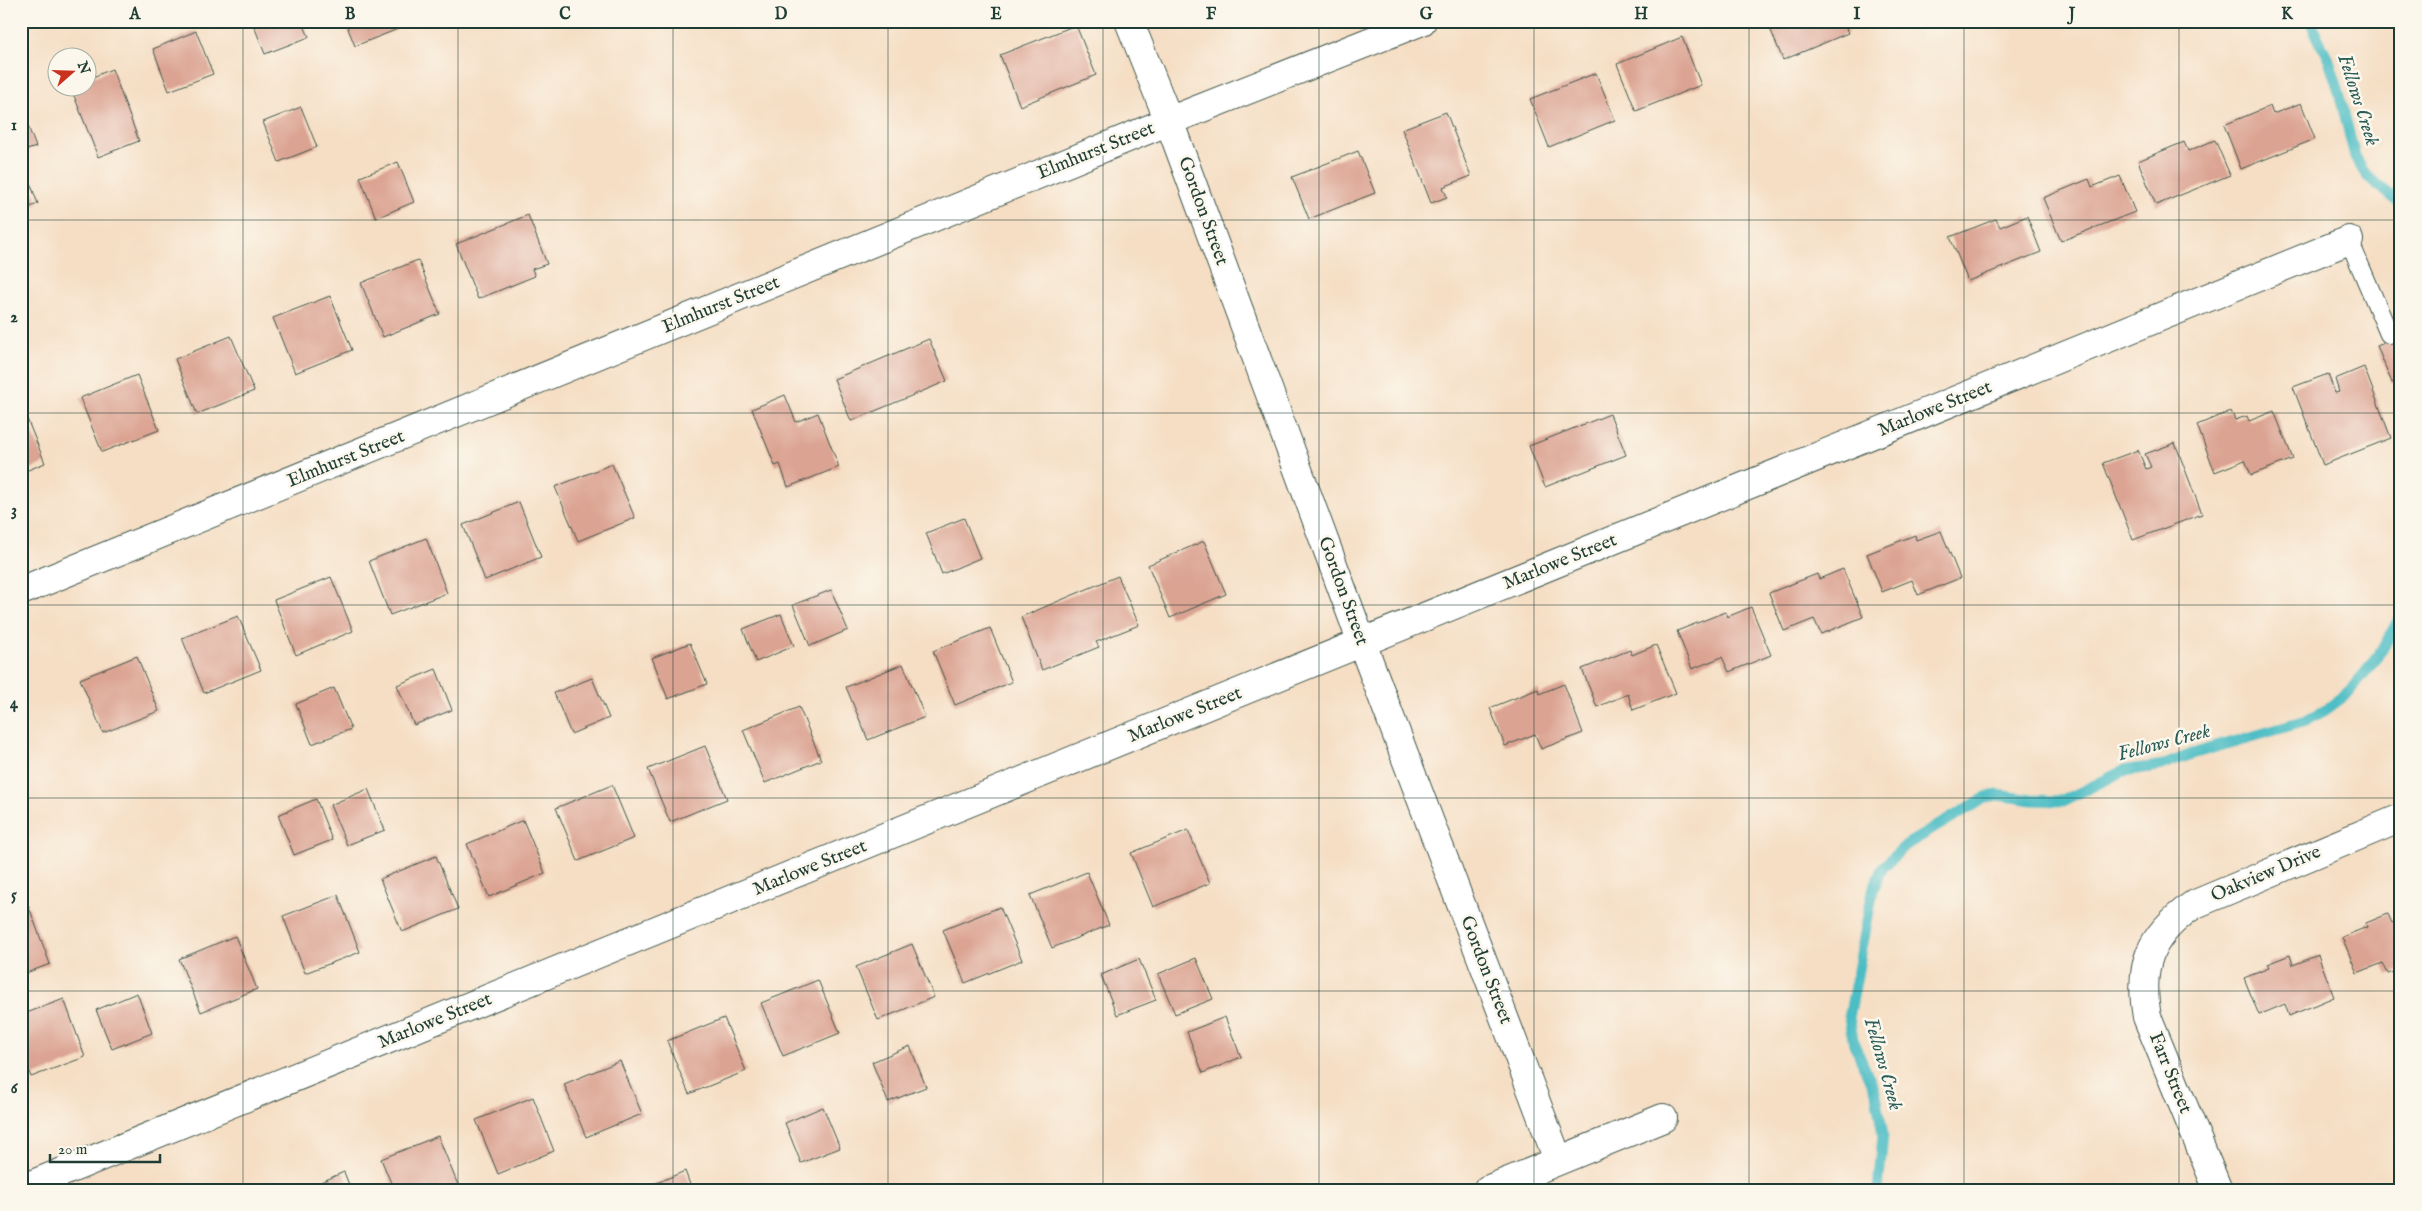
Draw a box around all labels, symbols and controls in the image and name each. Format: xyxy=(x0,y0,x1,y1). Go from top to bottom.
text: A xyxy=(129,5,142,25)
text: B xyxy=(345,5,356,25)
text: C xyxy=(559,5,571,25)
text: D xyxy=(775,5,788,25)
text: E xyxy=(990,5,1002,25)
text: F xyxy=(1206,5,1217,25)
text: G xyxy=(1420,5,1433,25)
text: H xyxy=(1634,5,1648,25)
text: I xyxy=(1854,5,1861,25)
text: J xyxy=(2067,5,2076,25)
text: K xyxy=(2281,5,2294,25)
north arrow xyxy=(48,48,98,98)
water label: Fellows Creek xyxy=(2331,51,2385,149)
text: N xyxy=(72,58,94,77)
text: 1 xyxy=(11,116,17,136)
street label: Elmhurst Street xyxy=(1034,116,1159,185)
street label: Gordon Street xyxy=(1172,153,1234,269)
street label: Elmhurst Street xyxy=(659,270,784,339)
text: 2 xyxy=(10,308,18,328)
street label: Marlowe Street xyxy=(1875,375,1996,443)
street label: Elmhurst Street xyxy=(284,424,409,493)
text: 3 xyxy=(11,501,17,521)
street label: Marlowe Street xyxy=(1500,528,1621,596)
street label: Gordon Street xyxy=(1312,533,1374,649)
street label: Marlowe Street xyxy=(1125,681,1246,749)
text: 4 xyxy=(10,694,19,714)
water label: Fellows Creek xyxy=(2115,719,2213,767)
street label: Marlowe Street xyxy=(750,834,871,902)
street label: Oakview Drive xyxy=(2207,840,2325,908)
text: 5 xyxy=(11,886,17,906)
street label: Gordon Street xyxy=(1454,912,1518,1028)
street label: Marlowe Street xyxy=(375,987,496,1055)
water label: Fellows Creek xyxy=(1858,1015,1908,1113)
street label: Farr Street xyxy=(2143,1029,2197,1117)
text: 6 xyxy=(11,1079,19,1099)
scale bar xyxy=(50,1131,160,1163)
text: 20 m xyxy=(58,1140,88,1159)

